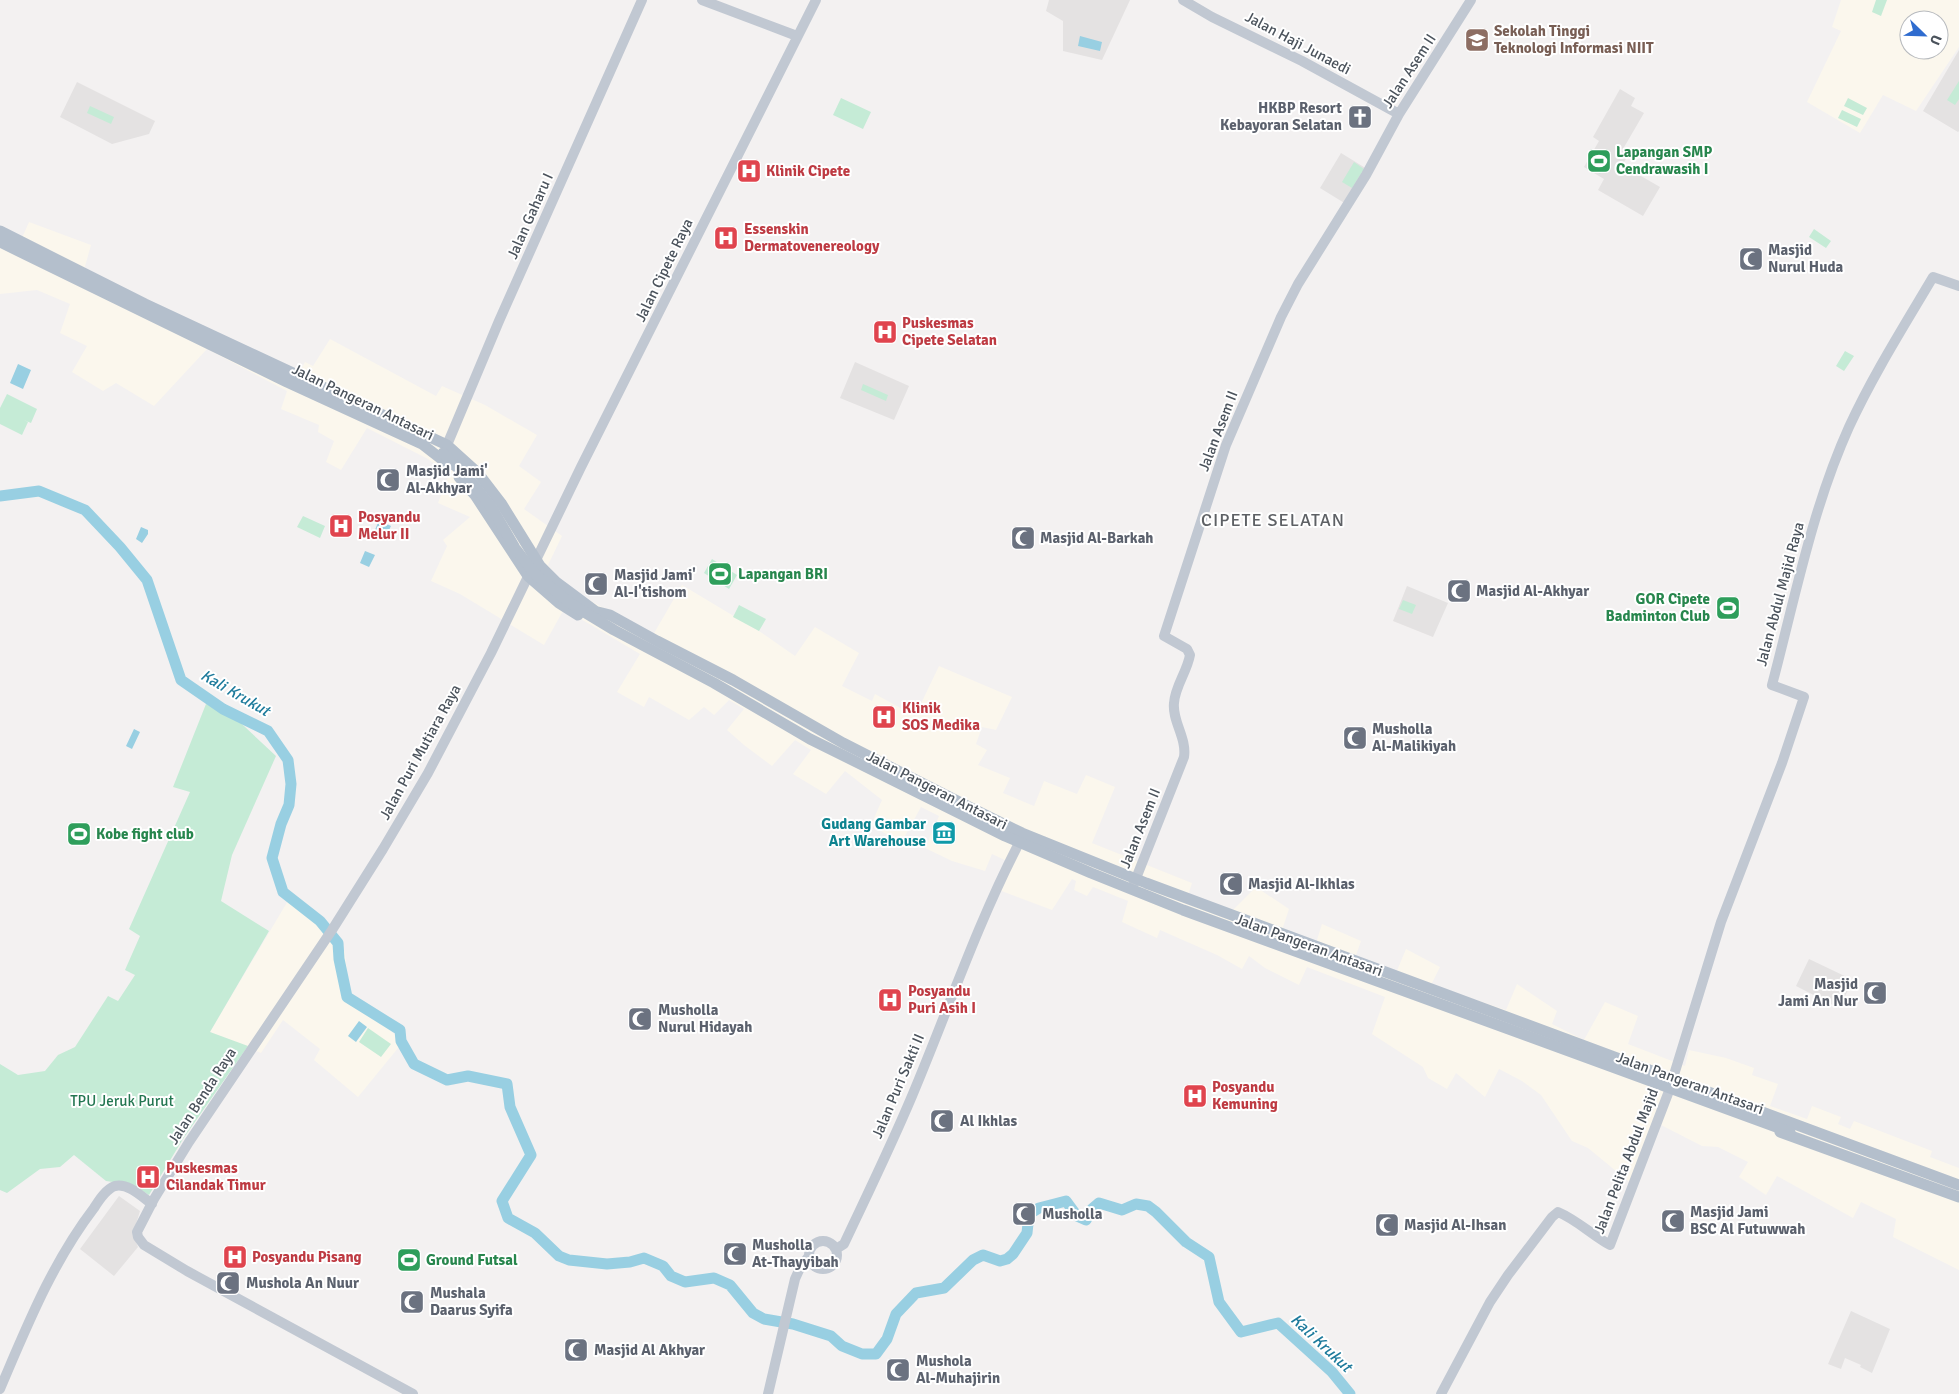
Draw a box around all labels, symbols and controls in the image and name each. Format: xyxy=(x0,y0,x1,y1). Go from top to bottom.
street label: Jalan Haji Junaedi xyxy=(1242,8,1354,78)
north arrow xyxy=(1899,10,1949,60)
place label: Sekolah Tinggi Teknologi Informasi NIIT xyxy=(1494,22,1654,57)
school or university icon: Sekolah Tinggi Teknologi Informasi NIIT xyxy=(1464,27,1490,53)
street label: Jalan Asem II xyxy=(1378,31,1440,111)
text: U xyxy=(1926,32,1945,48)
place label: HKBP Resort Kebayoran Selatan xyxy=(1220,99,1342,134)
church icon: HKBP Resort Kebayoran Selatan xyxy=(1347,104,1373,130)
place label: Lapangan SMP Cendrawasih I xyxy=(1616,143,1713,178)
sports icon: Lapangan SMP Cendrawasih I xyxy=(1586,148,1612,174)
hospital icon: Klinik Cipete xyxy=(736,158,762,184)
place label: Klinik Cipete xyxy=(766,162,850,180)
street label: Jalan Gaharu I xyxy=(503,170,557,262)
street label: Jalan Cipete Raya xyxy=(631,215,697,325)
place label: Essenskin Dermatovenereology xyxy=(744,220,880,255)
hospital icon: Essenskin Dermatovenereology xyxy=(713,225,739,251)
place label: Masjid Nurul Huda xyxy=(1768,241,1843,276)
mosque icon: Masjid Nurul Huda xyxy=(1738,246,1764,272)
place label: Puskesmas Cipete Selatan xyxy=(902,314,997,349)
hospital icon: Puskesmas Cipete Selatan xyxy=(872,319,898,345)
street label: Jalan Pangeran Antasari xyxy=(289,360,437,444)
street label: Jalan Asem II xyxy=(1194,388,1242,474)
place label: Masjid Jami' Al-Akhyar xyxy=(406,462,488,497)
mosque icon: Masjid Jami' Al-Akhyar xyxy=(375,467,401,493)
place label: Posyandu Melur II xyxy=(358,508,420,543)
district label: CIPETE SELATAN xyxy=(1201,509,1345,531)
hospital icon: Posyandu Melur II xyxy=(328,513,354,539)
street label: Jalan Abdul Majid Raya xyxy=(1752,520,1808,668)
mosque icon: Masjid Al-Barkah xyxy=(1010,525,1036,551)
place label: Masjid Al-Barkah xyxy=(1040,529,1153,547)
sports icon: Lapangan BRI xyxy=(707,561,733,587)
place label: Lapangan BRI xyxy=(738,565,828,583)
place label: Masjid Jami' Al-I'tishom xyxy=(614,566,696,601)
mosque icon: Masjid Jami' Al-I'tishom xyxy=(583,571,609,597)
mosque icon: Masjid Al-Akhyar xyxy=(1446,578,1472,604)
place label: Masjid Al-Akhyar xyxy=(1476,582,1589,600)
place label: GOR Cipete Badminton Club xyxy=(1606,590,1710,625)
sports icon: GOR Cipete Badminton Club xyxy=(1715,595,1741,621)
water label: Kali Krukut xyxy=(197,665,275,722)
street label: Jalan Puri Mutiara Raya xyxy=(375,681,465,823)
place label: Klinik SOS Medika xyxy=(902,699,980,734)
hospital icon: Klinik SOS Medika xyxy=(871,704,897,730)
place label: Musholla Al-Malikiyah xyxy=(1372,720,1456,755)
mosque icon: Musholla Al-Malikiyah xyxy=(1342,725,1368,751)
street label: Jalan Pangeran Antasari xyxy=(864,747,1010,833)
street label: Jalan Asem II xyxy=(1116,785,1164,871)
place label: Gudang Gambar Art Warehouse xyxy=(821,815,926,850)
museum icon: Gudang Gambar Art Warehouse xyxy=(931,820,957,846)
sports icon: Kobe fight club xyxy=(66,821,92,847)
place label: Kobe fight club xyxy=(96,825,194,843)
mosque icon: Masjid Al-Ikhlas xyxy=(1218,871,1244,897)
place label: Masjid Al-Ikhlas xyxy=(1248,875,1355,893)
street label: Jalan Pangeran Antasari xyxy=(1233,910,1385,980)
place label: Masjid Jami An Nur xyxy=(1778,975,1858,1010)
mosque icon: Masjid Jami An Nur xyxy=(1862,980,1888,1006)
place label: Posyandu Puri Asih I xyxy=(908,982,976,1017)
hospital icon: Posyandu Puri Asih I xyxy=(877,987,903,1013)
place label: Musholla Nurul Hidayah xyxy=(658,1001,752,1036)
mosque icon: Musholla Nurul Hidayah xyxy=(627,1006,653,1032)
street label: Jalan Puri Sakti II xyxy=(868,1031,928,1141)
street label: Jalan Benda Raya xyxy=(164,1044,240,1148)
street label: Jalan Pangeran Antasari xyxy=(1614,1048,1766,1118)
place label: Posyandu Kemuning xyxy=(1212,1078,1278,1113)
hospital icon: Posyandu Kemuning xyxy=(1182,1083,1208,1109)
street label: Jalan Pelita Abdul Majid xyxy=(1590,1086,1662,1236)
park label: TPU Jeruk Purut xyxy=(70,1092,174,1110)
mosque icon: Al Ikhlas xyxy=(929,1108,955,1134)
place label: Al Ikhlas xyxy=(960,1112,1018,1130)
place label: Puskesmas Cilandak Timur xyxy=(166,1159,266,1194)
hospital icon: Puskesmas Cilandak Timur xyxy=(135,1164,161,1190)
mosque icon: Musholla xyxy=(1011,1201,1037,1227)
place label: Masjid Jami BSC Al Futuwwah xyxy=(1690,1203,1805,1238)
place label: Musholla xyxy=(1042,1205,1103,1223)
mosque icon: Masjid Jami BSC Al Futuwwah xyxy=(1660,1208,1686,1234)
mosque icon: Masjid Al-Ihsan xyxy=(1374,1212,1400,1238)
place label: Masjid Al-Ihsan xyxy=(1404,1216,1506,1234)
place label: Musholla At-Thayyibah xyxy=(752,1236,839,1271)
mosque icon: Musholla At-Thayyibah xyxy=(722,1241,748,1267)
hospital icon: Posyandu Pisang xyxy=(222,1244,248,1270)
sports icon: Ground Futsal xyxy=(396,1247,422,1273)
place label: Posyandu Pisang xyxy=(252,1248,362,1266)
place label: Ground Futsal xyxy=(426,1251,518,1269)
mosque icon: Mushola An Nuur xyxy=(215,1270,241,1296)
place label: Mushola An Nuur xyxy=(246,1274,359,1292)
place label: Mushala Daarus Syifa xyxy=(430,1284,513,1319)
mosque icon: Mushala Daarus Syifa xyxy=(399,1289,425,1315)
water label: Kali Krukut xyxy=(1286,1310,1358,1378)
mosque icon: Masjid Al Akhyar xyxy=(563,1337,589,1363)
place label: Masjid Al Akhyar xyxy=(594,1341,705,1359)
place label: Mushola Al-Muhajirin xyxy=(916,1352,1000,1387)
mosque icon: Mushola Al-Muhajirin xyxy=(885,1357,911,1383)

